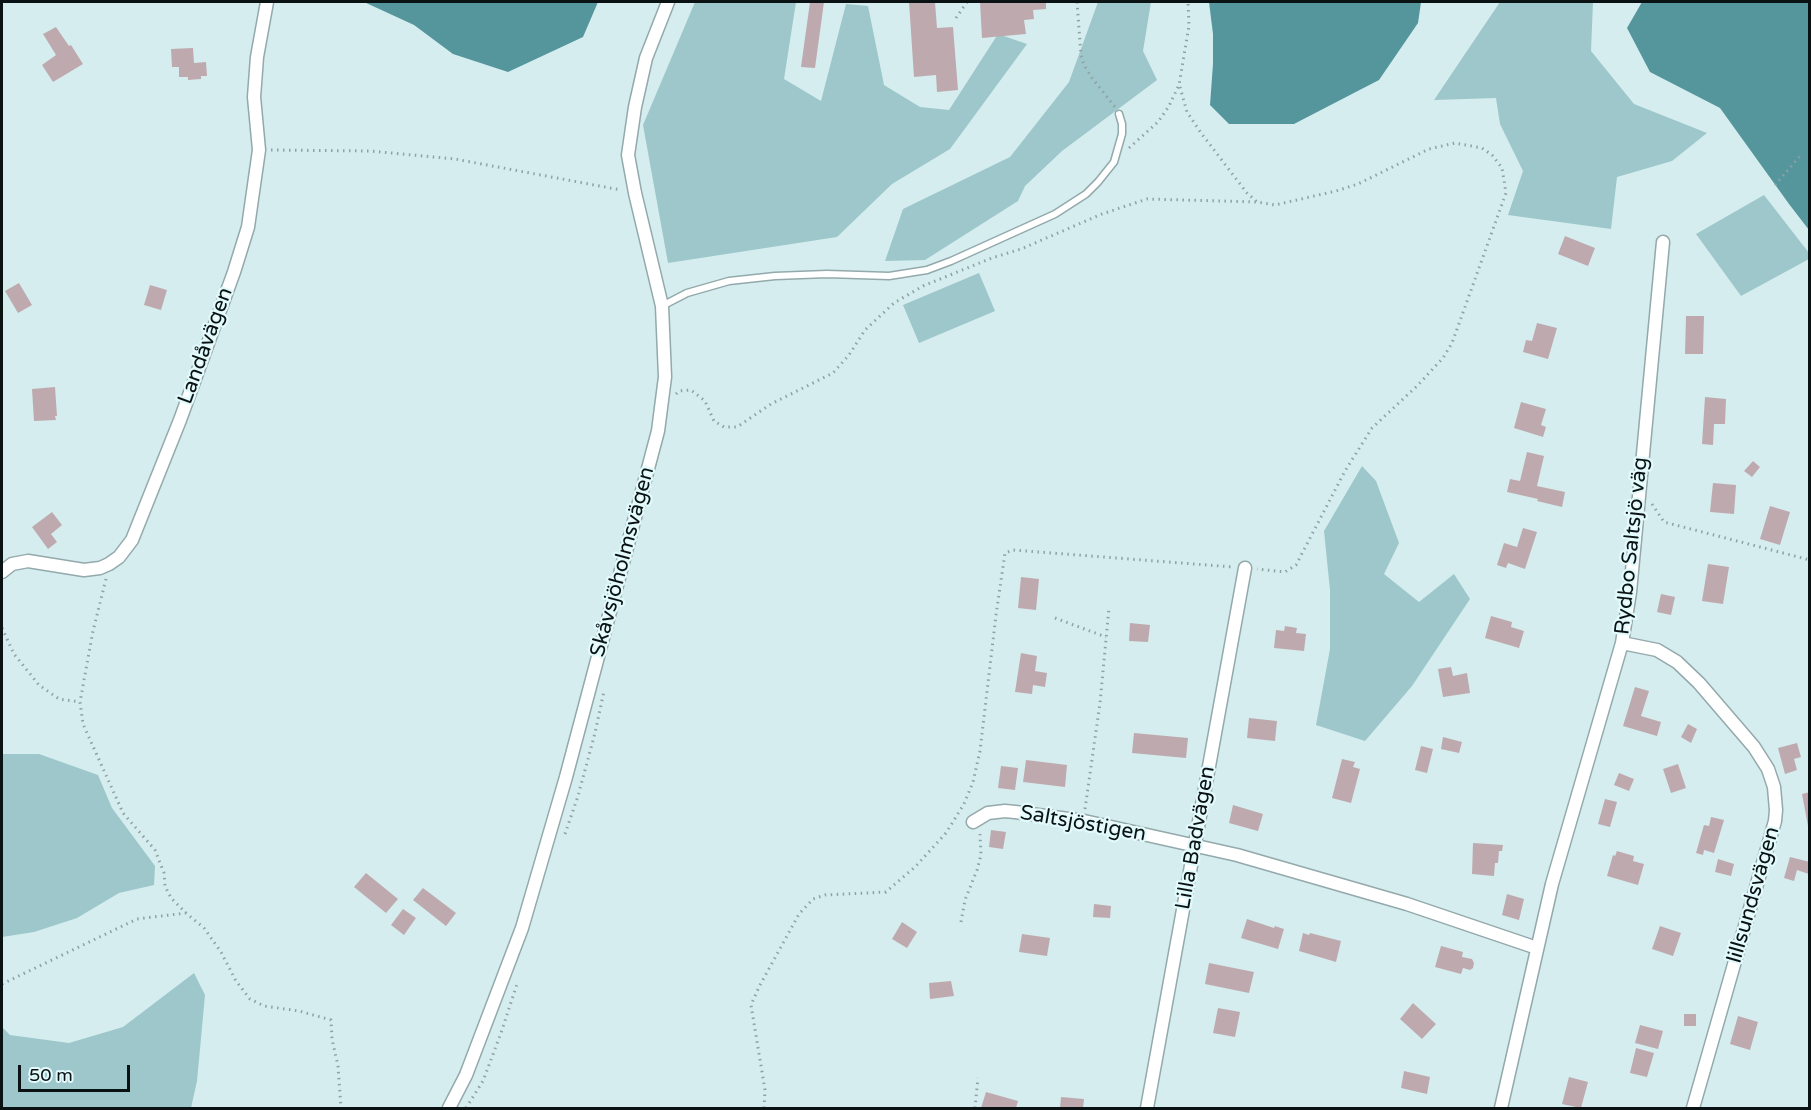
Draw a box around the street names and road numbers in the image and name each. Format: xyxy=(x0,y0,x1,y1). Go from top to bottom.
street label: Landåvägen xyxy=(173,284,239,408)
street label: Rydbo Saltsjö väg xyxy=(1610,456,1654,636)
street label: Skåvsjöholmsvägen xyxy=(586,464,660,660)
street label: Lilla Badvägen xyxy=(1171,764,1221,912)
street label: Saltsjöstigen xyxy=(1018,801,1148,847)
street label: lillsundsvägen xyxy=(1723,824,1785,966)

